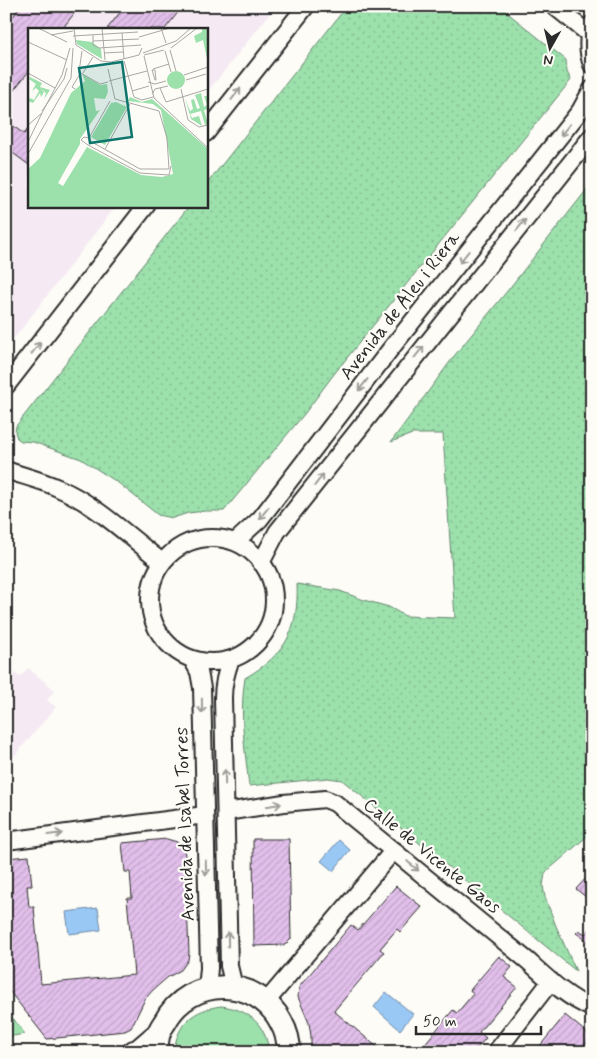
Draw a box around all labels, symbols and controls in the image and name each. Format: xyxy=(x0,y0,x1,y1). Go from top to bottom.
north arrow xyxy=(526,22,576,72)
inset map xyxy=(28,28,208,208)
text: N xyxy=(542,50,554,69)
one-way arrow xyxy=(231,88,242,101)
one-way arrow xyxy=(559,123,570,136)
one-way arrow xyxy=(515,219,526,232)
street label: Avenida de Aleu i Riera xyxy=(334,226,466,385)
one-way arrow xyxy=(458,250,469,263)
one-way arrow xyxy=(31,342,42,355)
one-way arrow xyxy=(414,346,425,359)
one-way arrow xyxy=(358,378,369,391)
one-way arrow xyxy=(313,474,324,487)
one-way arrow xyxy=(258,507,269,520)
one-way arrow xyxy=(197,698,207,714)
street label: Avenida de Isabel Torres xyxy=(169,726,201,922)
one-way arrow xyxy=(220,769,230,785)
street label: Calle de Vicente Gaos xyxy=(358,793,507,920)
one-way arrow xyxy=(265,799,281,809)
one-way arrow xyxy=(46,829,62,839)
one-way arrow xyxy=(202,860,211,876)
one-way arrow xyxy=(406,860,419,872)
one-way arrow xyxy=(223,931,233,948)
scale bar xyxy=(416,1003,540,1035)
text: 50 m xyxy=(423,1012,457,1032)

